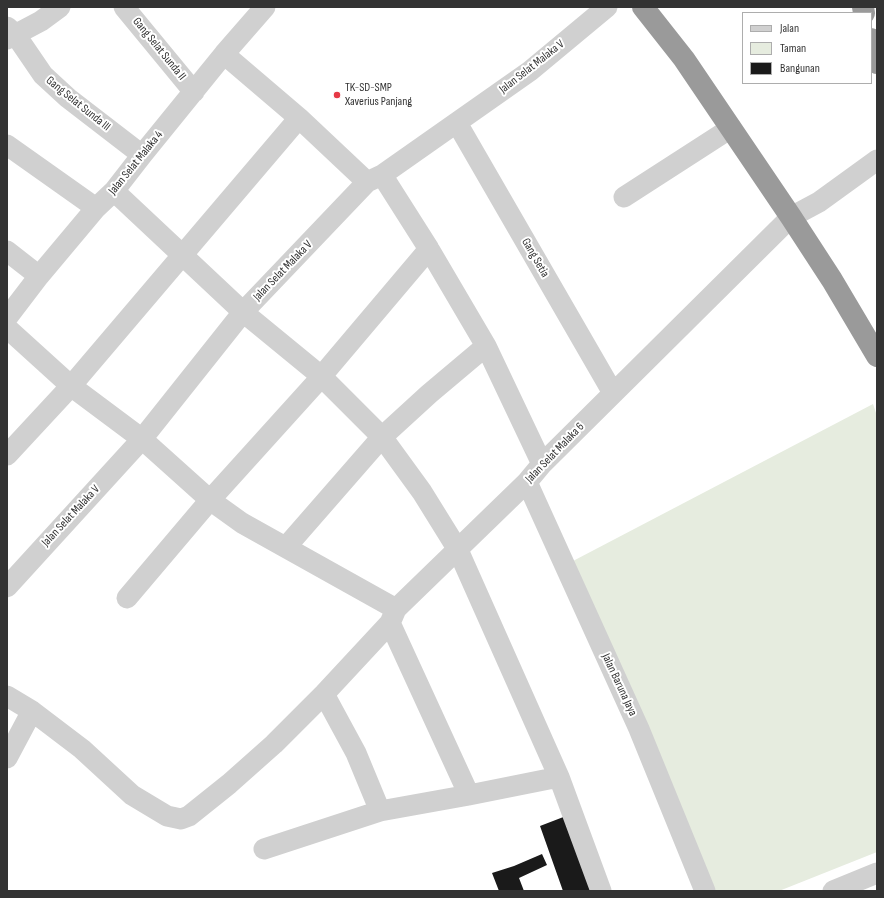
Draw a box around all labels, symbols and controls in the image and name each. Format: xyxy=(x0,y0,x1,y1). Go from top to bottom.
legend xyxy=(742,12,872,84)
street label: Gang Selat Sunda II xyxy=(129,15,189,83)
text: Jalan xyxy=(780,21,799,36)
street label: Jalan Selat Malaka V xyxy=(497,37,567,97)
text: Taman xyxy=(780,41,806,56)
text: Bangunan xyxy=(780,61,820,76)
street label: Gang Selat Sunda III xyxy=(43,74,113,134)
place label: TK-SD-SMP Xaverius Panjang xyxy=(345,81,412,109)
marker: TK-SD-SMP Xaverius Panjang xyxy=(332,90,342,100)
street label: Jalan Selat Malaka 4 xyxy=(106,128,166,198)
street label: Gang Setia xyxy=(518,236,552,280)
street label: Jalan Selat Malaka V xyxy=(251,238,315,304)
street label: Jalan Selat Malaka 6 xyxy=(523,420,587,486)
street label: Jalan Selat Malaka V xyxy=(39,482,103,550)
street label: Jalan Baruna Jaya xyxy=(598,652,640,718)

